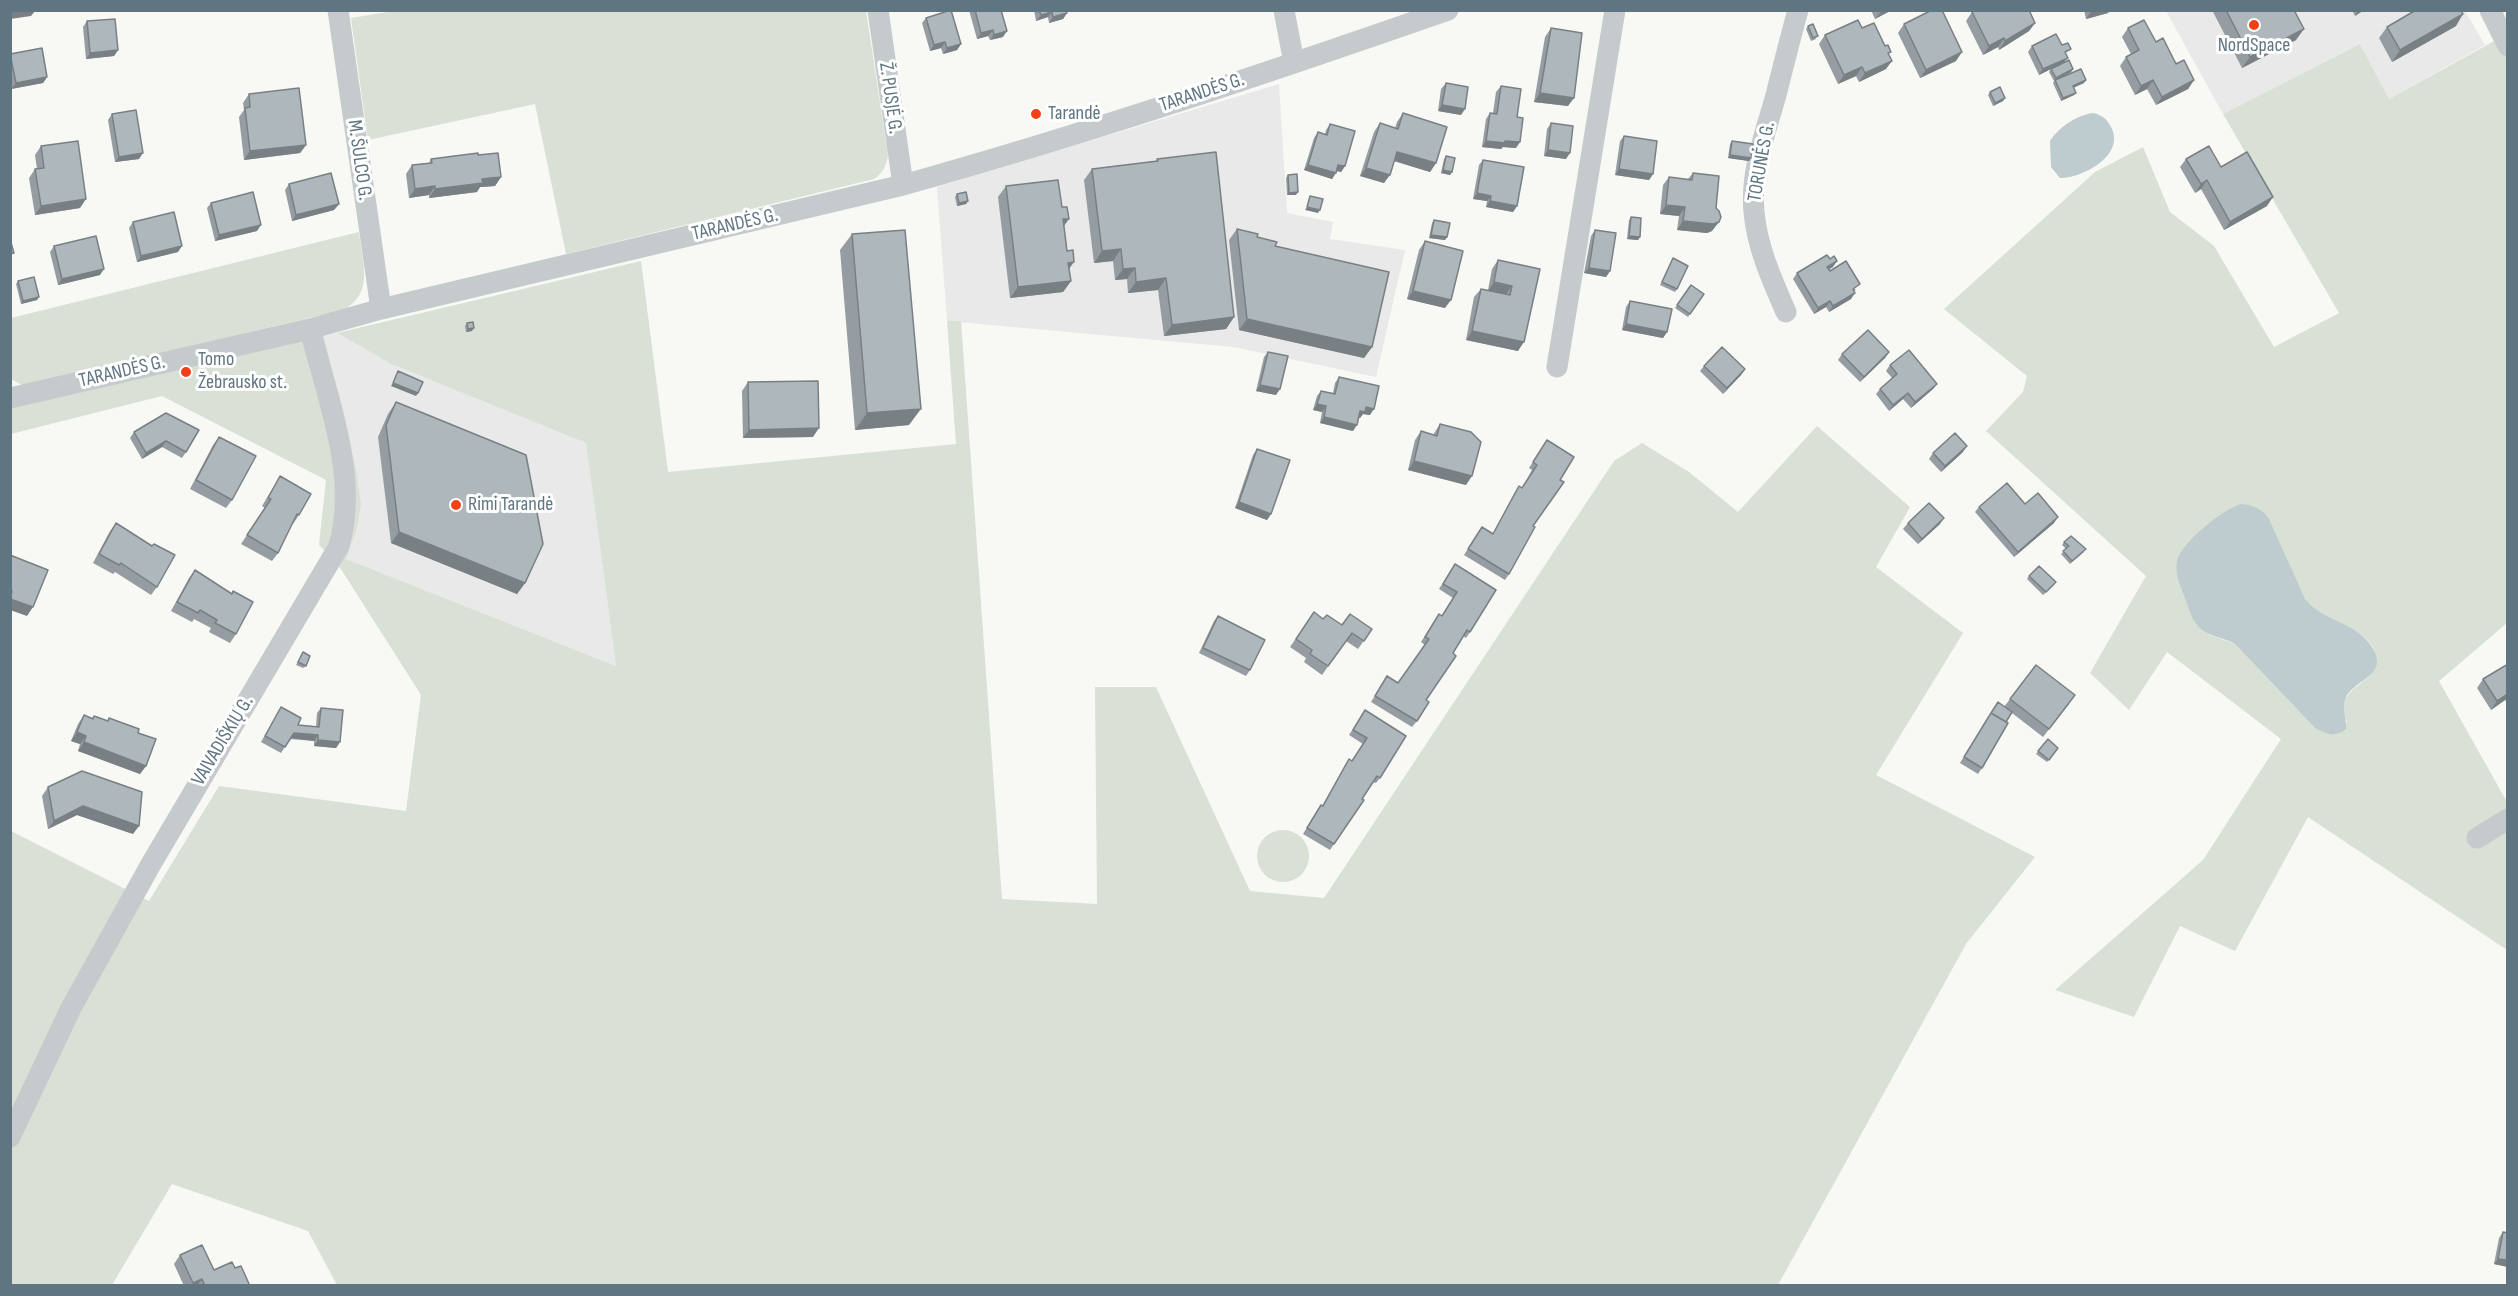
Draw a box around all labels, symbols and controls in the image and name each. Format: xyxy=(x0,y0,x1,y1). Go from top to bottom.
marker: NordSpace xyxy=(2247,18,2261,32)
place label: NordSpace xyxy=(2218,34,2290,58)
street label: Ž. PUSJĖ G. xyxy=(873,61,907,135)
street label: TARANDĖS G. xyxy=(1157,68,1247,118)
place label: Tarandė xyxy=(1048,102,1101,126)
marker: Tarandė xyxy=(1029,107,1043,121)
street label: M. ŠULCO G. xyxy=(341,118,377,202)
street label: TORUNĖS G. xyxy=(1743,120,1781,204)
street label: TARANDĖS G. xyxy=(690,203,780,247)
place label: Tomo Žebrausko st. xyxy=(198,348,287,395)
street label: TARANDĖS G. xyxy=(77,350,167,394)
marker: Tomo Žebrausko st. xyxy=(179,365,193,379)
place label: Rimi Tarandė xyxy=(468,493,553,517)
marker: Rimi Tarandė xyxy=(449,498,463,512)
street label: VAIVADIŠKIŲ G. xyxy=(187,692,259,790)

